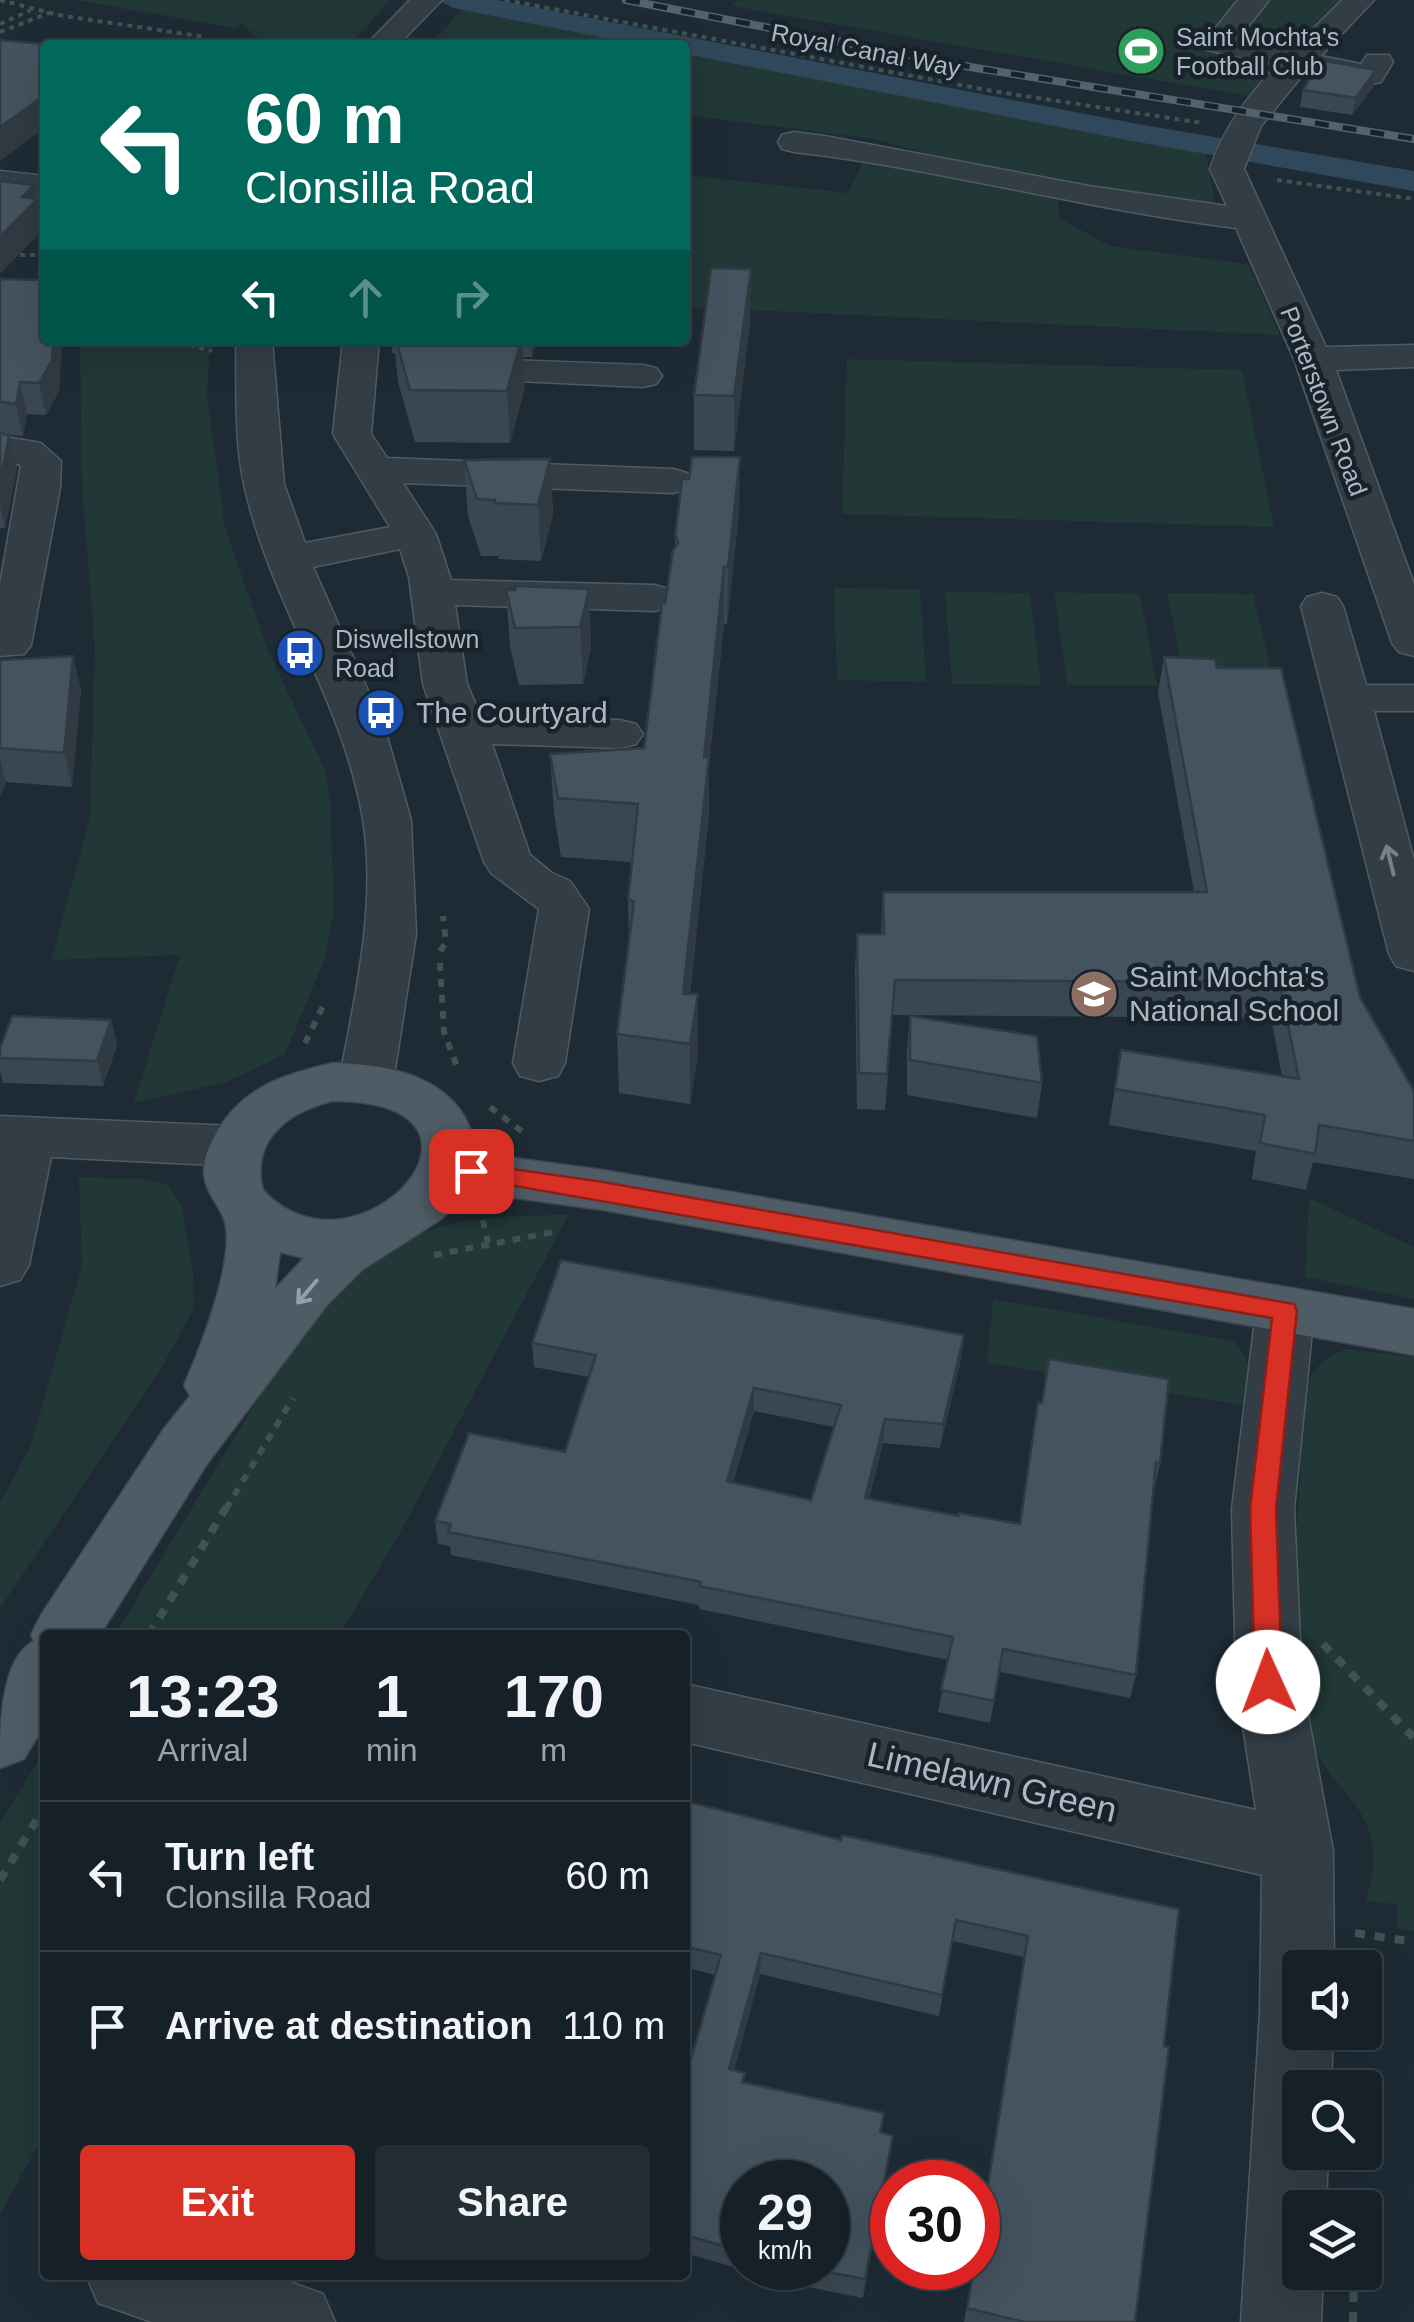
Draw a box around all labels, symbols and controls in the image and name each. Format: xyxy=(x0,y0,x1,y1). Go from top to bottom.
street label: Royal Canal Way xyxy=(769,18,963,82)
place label: Saint Mochta's Football Club xyxy=(1176,23,1339,80)
sports icon: Saint Mochta's Football Club xyxy=(1115,25,1167,77)
icon: left xyxy=(80,80,210,210)
text: 60 m xyxy=(245,80,405,158)
text: Clonsilla Road xyxy=(245,162,535,213)
icon: left xyxy=(233,270,288,325)
icon: ahead xyxy=(338,270,393,325)
icon: right xyxy=(443,270,498,325)
street label: Porterstown Road xyxy=(1275,303,1373,499)
place label: Diswellstown Road xyxy=(335,625,479,682)
bus stop icon: Diswellstown Road xyxy=(274,627,326,679)
bus stop icon: The Courtyard xyxy=(355,687,407,739)
place label: The Courtyard xyxy=(416,696,608,729)
one-way arrow xyxy=(1379,845,1398,876)
place label: Saint Mochta's National School xyxy=(1129,960,1339,1027)
school or university icon: Saint Mochta's National School xyxy=(1068,968,1120,1020)
pin xyxy=(429,1129,514,1214)
icon: arrive xyxy=(444,1144,499,1199)
one-way arrow xyxy=(296,1278,318,1304)
position arrow xyxy=(1216,1630,1320,1734)
text: 13:23 xyxy=(126,1663,280,1730)
text: 1 xyxy=(375,1663,408,1730)
text: 170 xyxy=(504,1663,604,1730)
text: Arrival xyxy=(158,1732,248,1768)
text: min xyxy=(366,1732,417,1768)
text: m xyxy=(540,1732,567,1768)
street label: Limelawn Green xyxy=(864,1734,1121,1829)
text: Turn left xyxy=(165,1836,314,1878)
icon: left xyxy=(80,1849,135,1904)
text: 60 m xyxy=(566,1855,650,1897)
text: Clonsilla Road xyxy=(165,1879,371,1915)
map controls xyxy=(1282,1950,1382,2290)
button: sound xyxy=(1282,1950,1382,2050)
icon: arrive xyxy=(80,1999,135,2054)
text: Arrive at destination xyxy=(165,2005,532,2047)
text: 110 m xyxy=(562,2005,665,2047)
button: search xyxy=(1282,2070,1382,2170)
button: Exit xyxy=(80,2145,355,2260)
button: Share xyxy=(375,2145,650,2260)
speed limit sign: 30 xyxy=(870,2160,1000,2290)
text: 29 xyxy=(757,2185,813,2241)
button: layers xyxy=(1282,2190,1382,2290)
text: km/h xyxy=(758,2236,812,2264)

